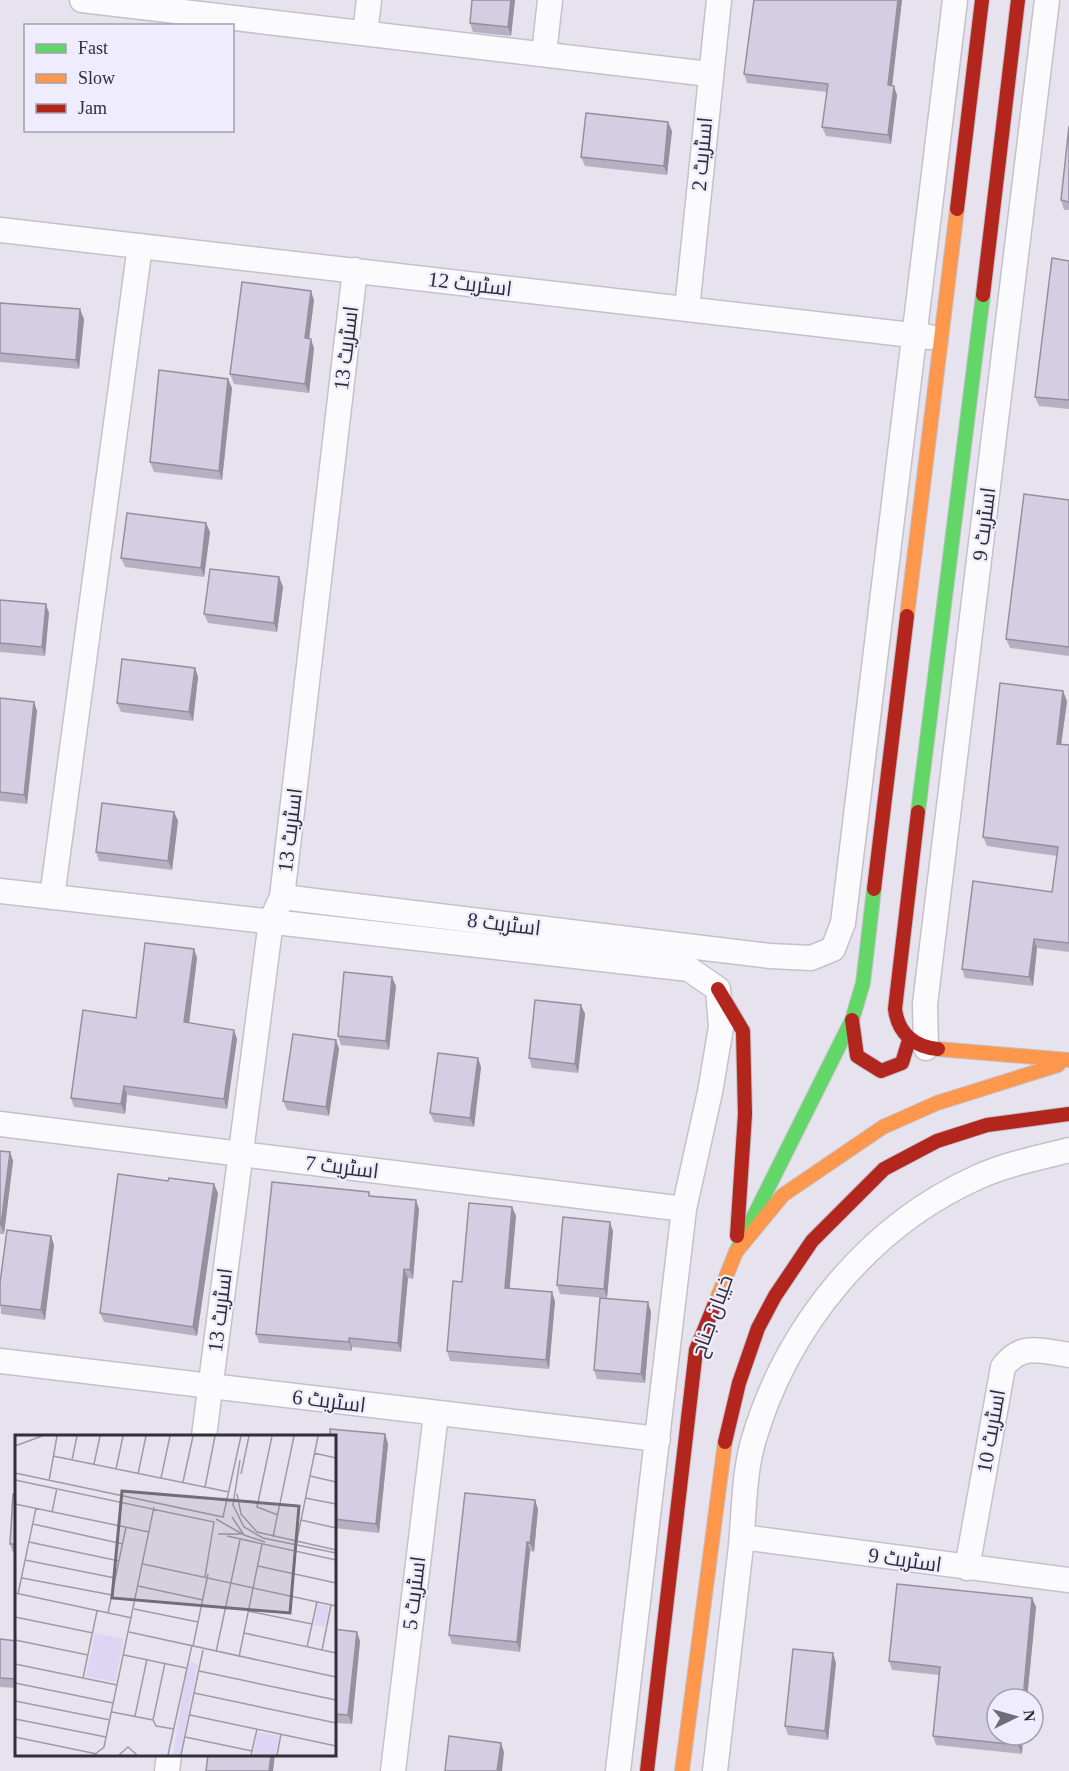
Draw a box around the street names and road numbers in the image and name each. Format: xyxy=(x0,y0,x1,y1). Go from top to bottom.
street label: اسٹریٹ 2 xyxy=(687,116,717,192)
street label: اسٹریٹ 12 xyxy=(427,267,513,301)
street label: اسٹریٹ 13 xyxy=(329,305,363,391)
street label: اسٹریٹ 9 xyxy=(968,486,1000,562)
street label: اسٹریٹ 13 xyxy=(273,787,307,873)
street label: اسٹریٹ 8 xyxy=(466,908,542,940)
street label: اسٹریٹ 7 xyxy=(304,1151,380,1183)
street label: اسٹریٹ 13 xyxy=(203,1267,237,1353)
street label: خیبان جناح xyxy=(686,1272,740,1361)
street label: اسٹریٹ 6 xyxy=(291,1385,367,1417)
street label: اسٹریٹ 10 xyxy=(972,1387,1010,1475)
street label: اسٹریٹ 9 xyxy=(867,1543,943,1577)
street label: اسٹریٹ 5 xyxy=(398,1555,430,1631)

